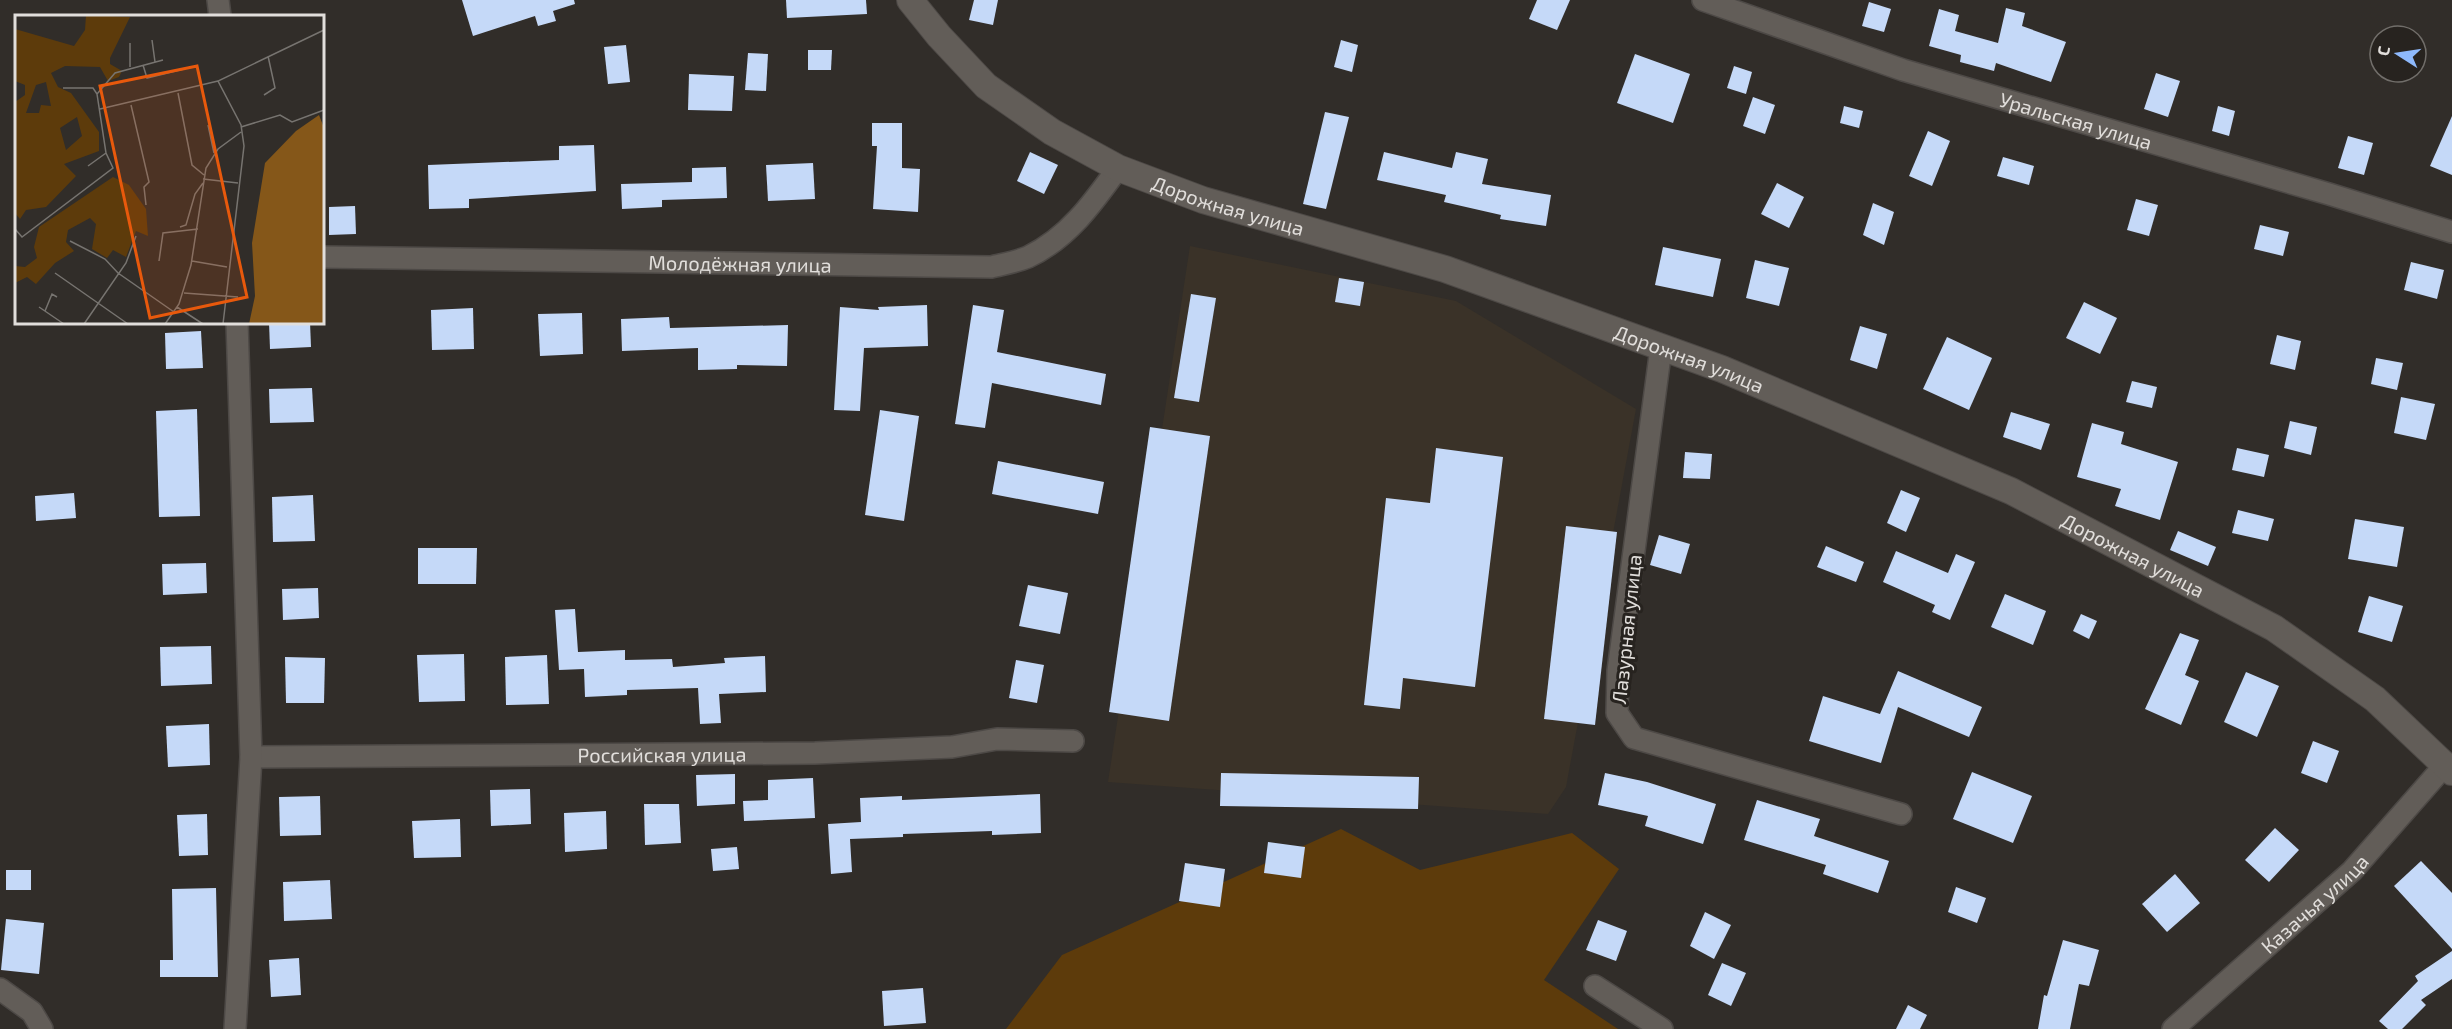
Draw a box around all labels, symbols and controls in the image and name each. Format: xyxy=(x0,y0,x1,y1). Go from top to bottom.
inset map xyxy=(15,15,324,324)
north arrow xyxy=(2368,24,2428,84)
text: С xyxy=(2373,44,2393,57)
street label: Уральская улица xyxy=(1997,87,2155,154)
street label: Дорожная улица xyxy=(1149,170,1307,240)
street label: Молодёжная улица xyxy=(648,250,832,277)
street label: Дорожная улица xyxy=(1611,319,1768,397)
street label: Дорожная улица xyxy=(2058,508,2209,602)
street label: Лазурная улица xyxy=(1606,553,1647,705)
street label: Российская улица xyxy=(577,741,747,767)
street label: Казачья улица xyxy=(2256,849,2373,958)

